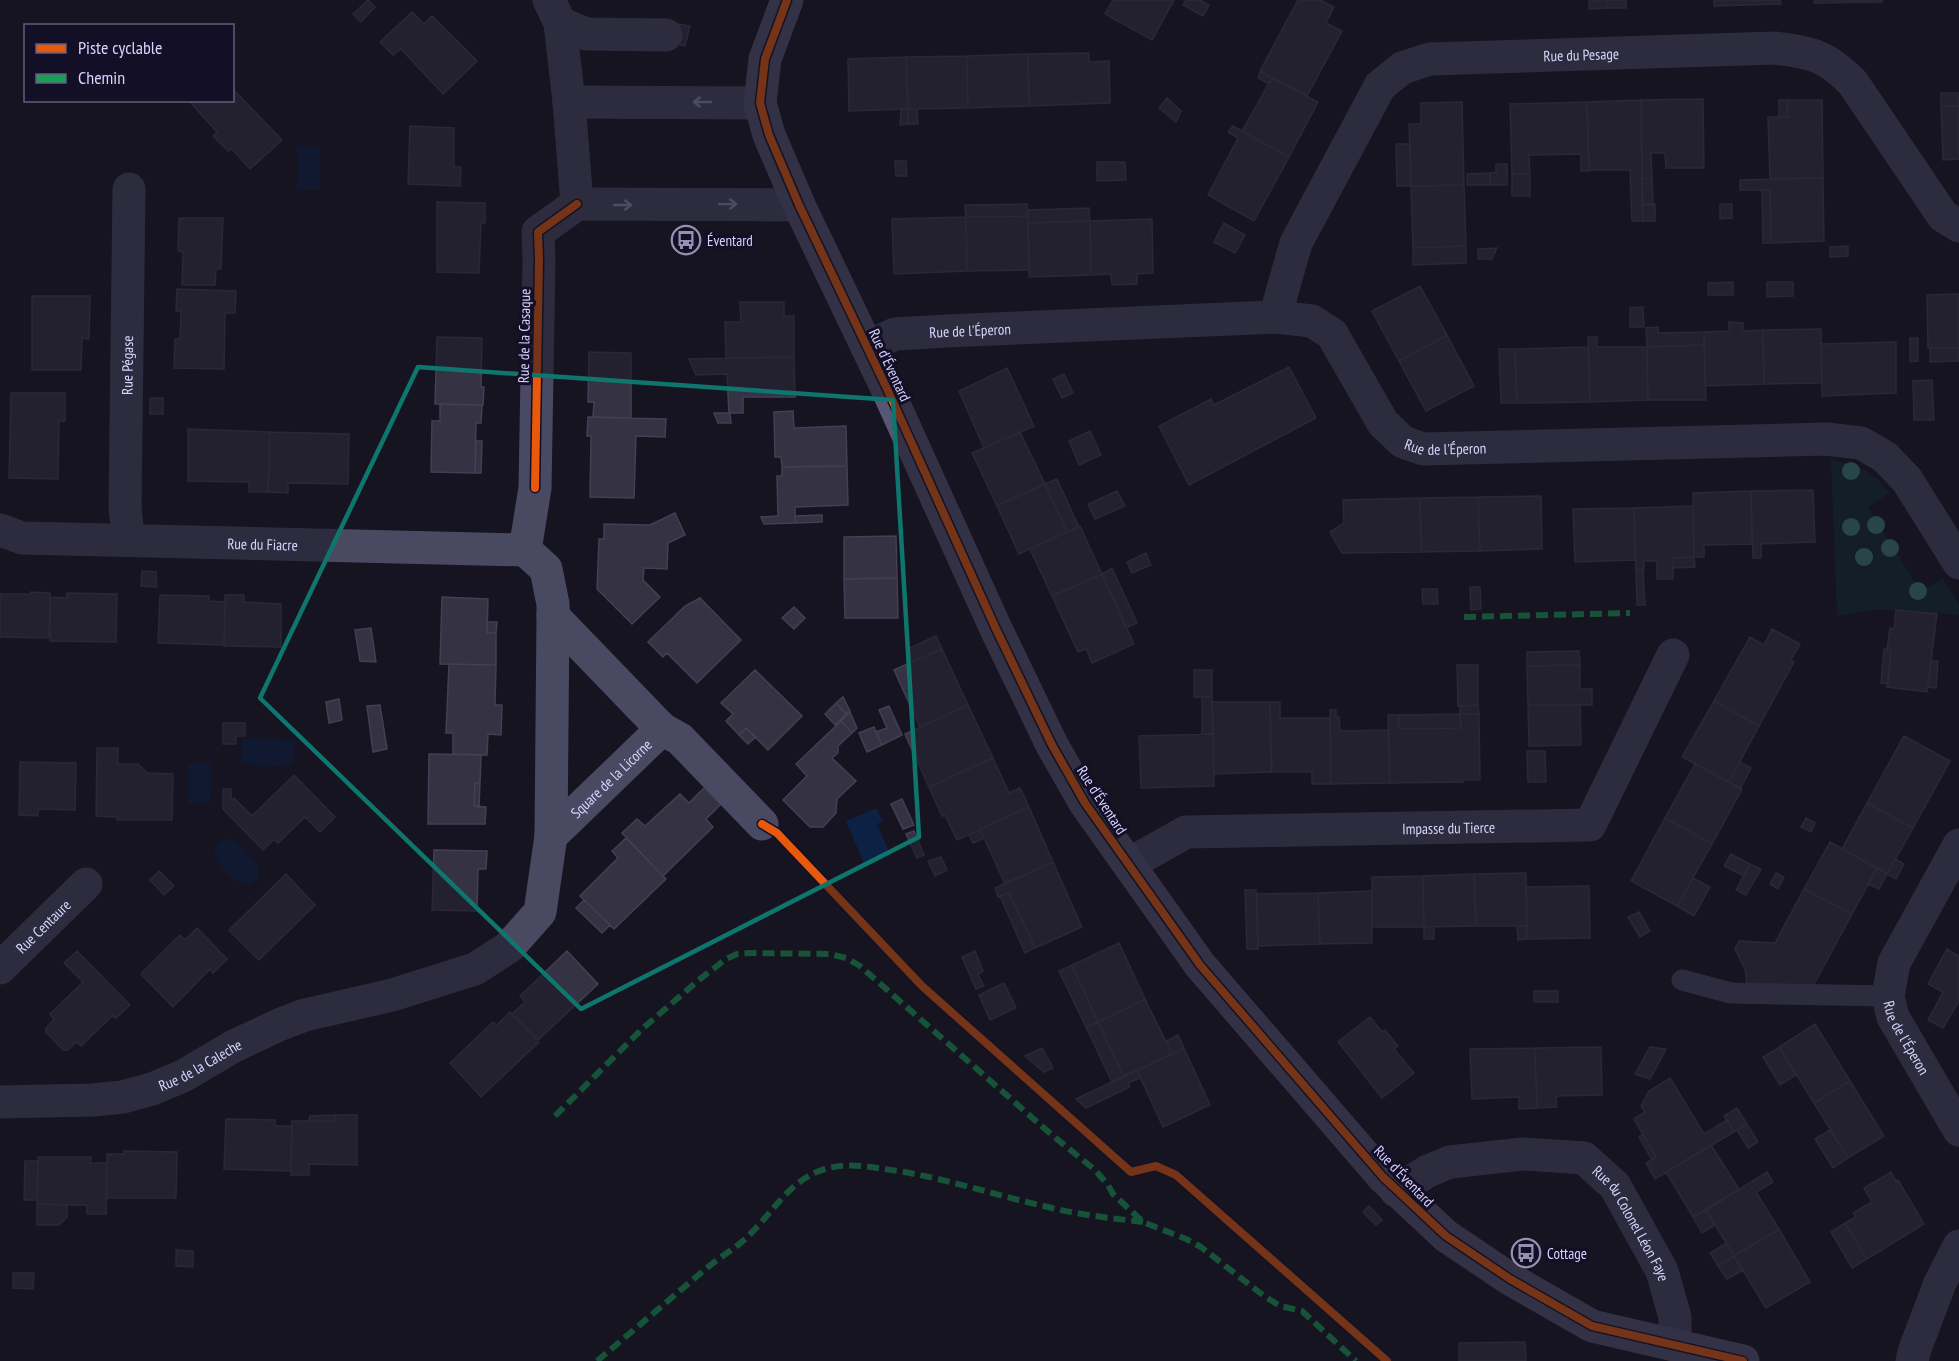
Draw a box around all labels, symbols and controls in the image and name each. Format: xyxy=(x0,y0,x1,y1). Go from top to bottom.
legend xyxy=(24,24,234,102)
text: Piste cyclable xyxy=(78,36,162,59)
street label: Rue du Pesage xyxy=(1543,43,1619,65)
text: Chemin xyxy=(78,66,125,89)
one-way arrow xyxy=(692,96,712,108)
one-way arrow xyxy=(717,198,737,210)
one-way arrow xyxy=(613,199,633,210)
bus stop icon: Éventard xyxy=(670,224,702,256)
place label: Éventard xyxy=(707,231,753,250)
street label: Rue de la Casaque xyxy=(514,289,534,383)
street label: Rue de l'Éperon xyxy=(929,319,1011,341)
street label: Rue d'Éventard xyxy=(865,326,915,404)
street label: Rue Pégase xyxy=(117,335,137,395)
street label: Rue de l'Éperon xyxy=(1402,434,1486,458)
street label: Rue du Fiacre xyxy=(227,533,298,554)
street label: Square de la Licorne xyxy=(566,735,655,822)
street label: Rue d'Éventard xyxy=(1073,762,1131,838)
street label: Impasse du Tierce xyxy=(1402,817,1495,838)
street label: Rue Centaure xyxy=(11,895,74,957)
street label: Rue de l'Éperon xyxy=(1880,999,1934,1078)
street label: Rue de la Caleche xyxy=(155,1034,244,1095)
street label: Rue d'Éventard xyxy=(1370,1141,1438,1211)
street label: Rue du Colonel Léon Faye xyxy=(1589,1161,1674,1283)
bus stop icon: Cottage xyxy=(1510,1237,1542,1269)
place label: Cottage xyxy=(1547,1244,1587,1263)

